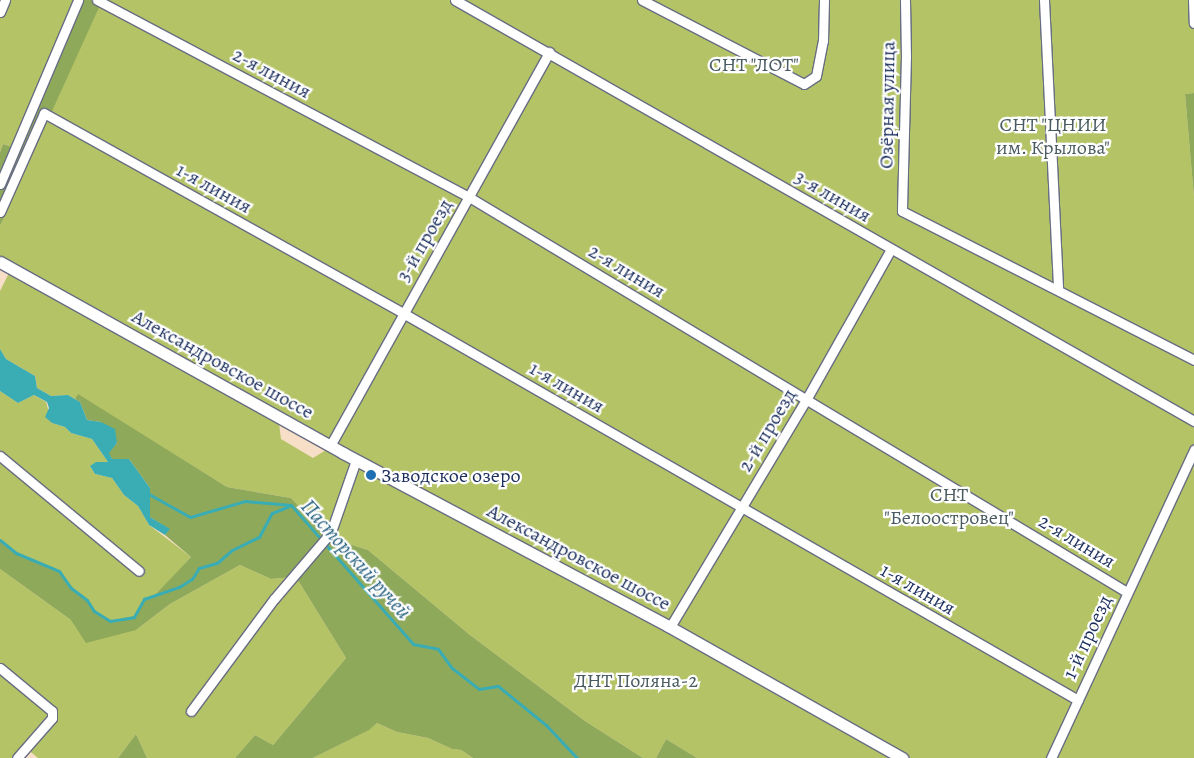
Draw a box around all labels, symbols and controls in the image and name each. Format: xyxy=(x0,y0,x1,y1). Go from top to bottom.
street label: Озёрная улица xyxy=(874,41,900,169)
street label: 2-я линия xyxy=(229,42,315,104)
park label: СНТ "ЛОТ" xyxy=(709,52,799,76)
park label: СНТ "ЦНИИ им. Крылова" xyxy=(996,112,1110,159)
street label: 1-я линия xyxy=(172,158,256,218)
street label: 3-я линия xyxy=(791,165,875,227)
street label: 3-й проезд xyxy=(391,195,457,285)
street label: 2-я линия xyxy=(584,239,670,303)
street label: Александровское шоссе xyxy=(128,304,318,424)
street label: 1-я линия xyxy=(525,356,609,418)
street label: 2-й проезд xyxy=(733,384,801,476)
place label: Заводское озеро xyxy=(381,463,521,487)
marker: Заводское озеро xyxy=(365,469,377,481)
park label: СНТ "Белоостровец" xyxy=(884,483,1014,530)
water label: Пасторский ручей xyxy=(296,494,416,624)
street label: Александровское шоссе xyxy=(483,498,675,616)
street label: 2-я линия xyxy=(1034,509,1120,573)
street label: 1-я линия xyxy=(876,558,960,620)
street label: 1-й проезд xyxy=(1057,591,1117,683)
park label: ДНТ Поляна-2 xyxy=(574,668,698,692)

